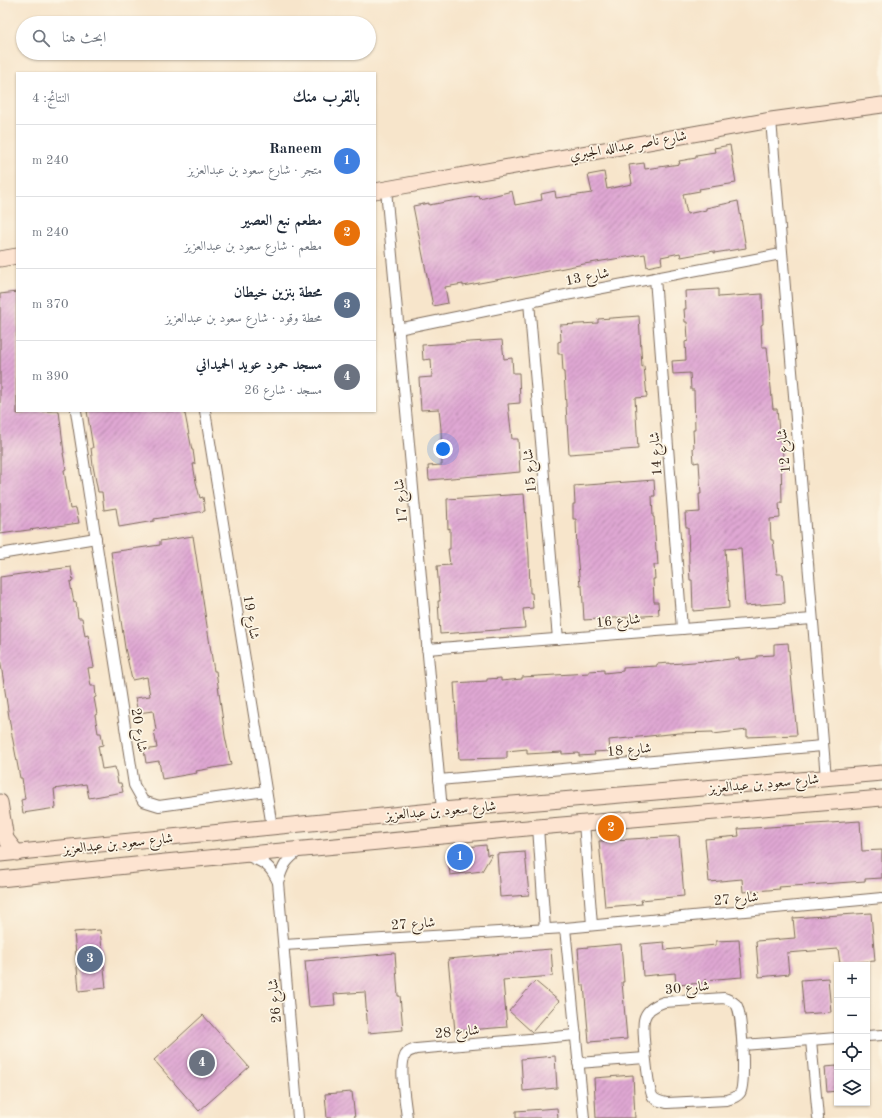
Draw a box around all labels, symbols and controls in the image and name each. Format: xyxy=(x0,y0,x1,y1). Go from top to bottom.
search box xyxy=(16,16,376,60)
icon: search xyxy=(30,27,52,49)
text: ابحث هنا xyxy=(62,31,106,46)
text: بالقرب منك xyxy=(292,89,360,106)
text: النتائج: 4 xyxy=(32,92,70,105)
street label: شارع ناصر عبدالله الجبري xyxy=(569,129,689,167)
text: Raneem xyxy=(269,142,322,157)
text: 240 m xyxy=(32,154,69,167)
text: 1 xyxy=(343,154,351,167)
text: متجر · شارع سعود بن عبدالعزيز xyxy=(188,164,322,177)
text: مطعم نبع العصير xyxy=(242,214,322,229)
text: 240 m xyxy=(32,226,69,239)
text: 2 xyxy=(343,226,351,239)
text: مطعم · شارع سعود بن عبدالعزيز xyxy=(185,240,322,253)
street label: شارع 13 xyxy=(564,266,611,292)
text: محطة بنزين خيطان xyxy=(234,286,322,301)
text: 370 m xyxy=(32,298,69,311)
text: 3 xyxy=(343,298,351,311)
text: محطة وقود · شارع سعود بن عبدالعزيز xyxy=(165,312,322,325)
text: مسجد حمود عويد الحميداني xyxy=(196,358,322,373)
text: 390 m xyxy=(32,370,69,383)
text: 4 xyxy=(343,370,351,383)
text: مسجد · شارع 26 xyxy=(244,384,322,397)
street label: شارع 12 xyxy=(775,428,797,474)
street label: شارع 14 xyxy=(647,431,669,477)
your location xyxy=(433,439,453,459)
street label: شارع 15 xyxy=(521,448,543,494)
street label: شارع 17 xyxy=(392,478,414,524)
street label: شارع 19 xyxy=(237,594,261,641)
street label: شارع 16 xyxy=(595,612,641,634)
street label: شارع 20 xyxy=(125,707,149,754)
street label: شارع 18 xyxy=(606,741,652,763)
street label: شارع سعود بن عبدالعزيز xyxy=(706,772,820,800)
street label: شارع سعود بن عبدالعزيز xyxy=(383,799,497,827)
pin: 2 xyxy=(598,813,624,843)
street label: شارع سعود بن عبدالعزيز xyxy=(60,831,174,861)
pin: 1 xyxy=(447,842,473,872)
street label: شارع 27 xyxy=(713,890,759,912)
street label: شارع 27 xyxy=(390,915,436,937)
pin: 3 xyxy=(77,944,103,974)
map controls xyxy=(834,962,870,1106)
button: + xyxy=(834,962,870,998)
street label: شارع 26 xyxy=(266,978,288,1024)
street label: شارع 30 xyxy=(664,979,710,1001)
button: − xyxy=(834,998,870,1034)
street label: شارع 28 xyxy=(434,1023,480,1045)
button: locate xyxy=(834,1034,870,1070)
pin: 4 xyxy=(189,1048,215,1078)
button: layers xyxy=(834,1070,870,1106)

